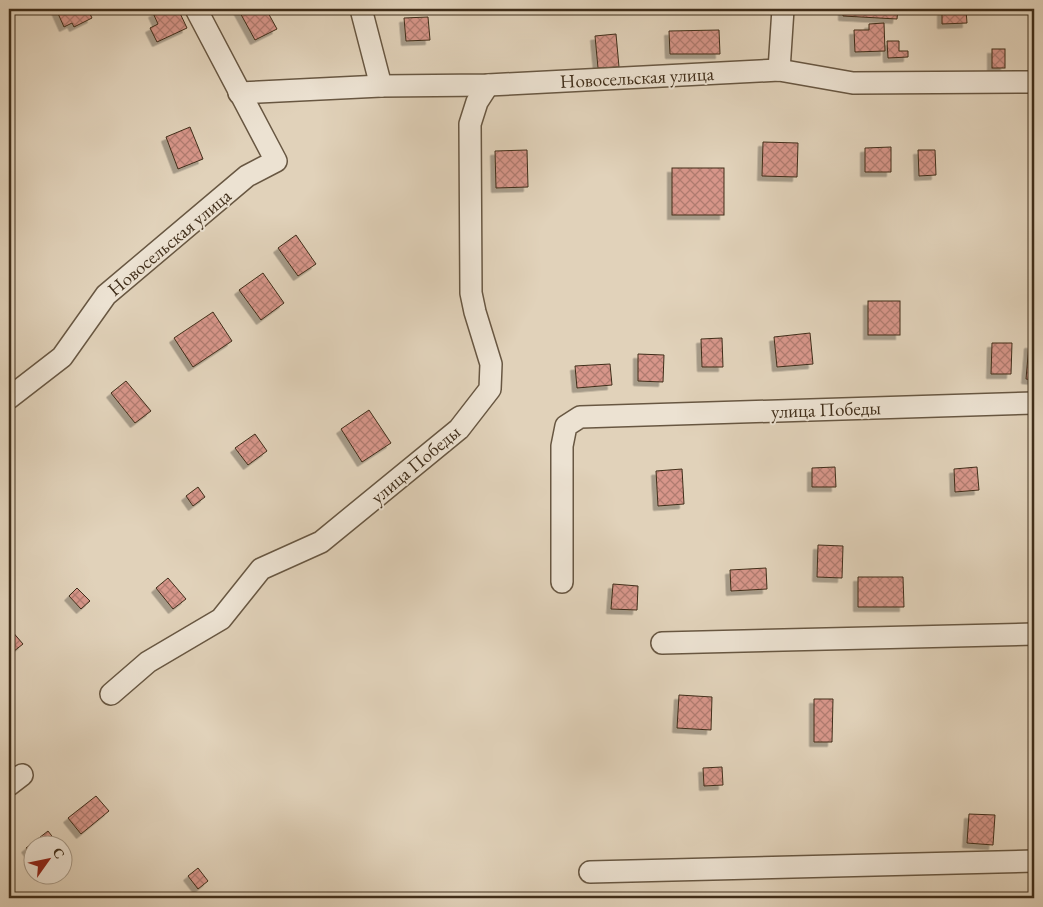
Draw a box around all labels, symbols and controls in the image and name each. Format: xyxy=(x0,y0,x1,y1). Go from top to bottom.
street label: Новосельская улица xyxy=(559,61,715,94)
street label: Новосельская улица xyxy=(102,183,237,302)
street label: улица Победы xyxy=(771,395,882,424)
street label: улица Победы xyxy=(365,419,466,509)
north arrow xyxy=(22,834,72,884)
text: С xyxy=(49,844,69,862)

